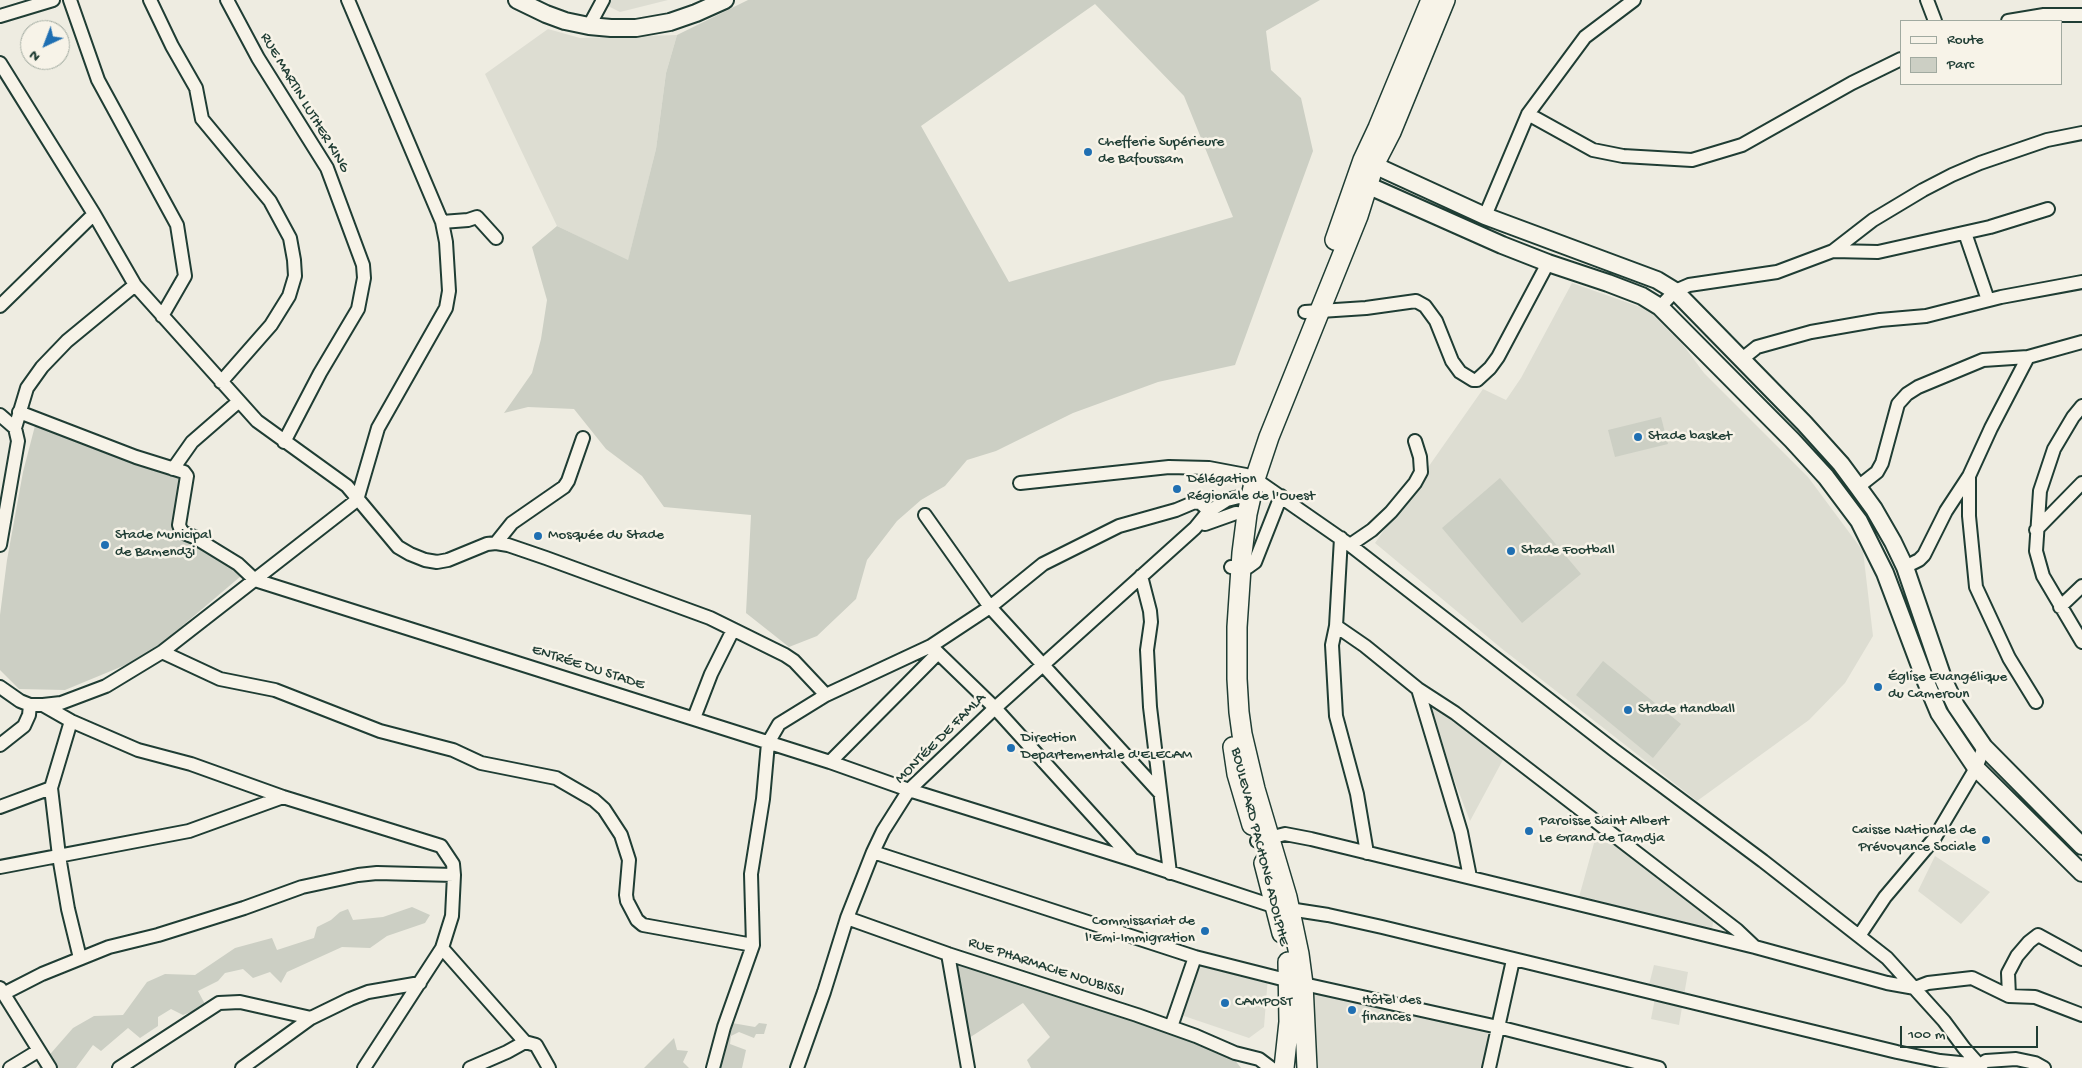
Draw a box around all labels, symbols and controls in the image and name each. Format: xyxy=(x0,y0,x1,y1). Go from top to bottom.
north arrow xyxy=(20,20,70,70)
legend xyxy=(1900,20,2062,85)
street label: RUE MARTIN LUTHER KING xyxy=(255,30,353,176)
text: Route xyxy=(1947,31,1984,49)
text: N xyxy=(26,46,44,65)
text: Parc xyxy=(1947,56,1974,74)
place label: Chefferie Supérieure de Bafoussam xyxy=(1098,134,1224,169)
marker: Chefferie Supérieure de Bafoussam xyxy=(1082,146,1094,158)
place label: Stade basket xyxy=(1648,428,1732,446)
marker: Stade basket xyxy=(1632,431,1644,443)
place label: Délégation Régionale de l'Ouest xyxy=(1187,471,1315,506)
marker: Délégation Régionale de l'Ouest xyxy=(1171,483,1183,495)
place label: Stade Municipal de Bamendzi xyxy=(115,527,212,562)
place label: Mosquée du Stade xyxy=(548,527,664,545)
marker: Mosquée du Stade xyxy=(532,530,544,542)
marker: Stade Municipal de Bamendzi xyxy=(99,539,111,551)
place label: Stade Football xyxy=(1521,542,1615,560)
marker: Stade Football xyxy=(1505,545,1517,557)
street label: ENTRÉE DU STADE xyxy=(529,641,647,695)
place label: Église Evangélique du Cameroun xyxy=(1888,669,2007,704)
marker: Église Evangélique du Cameroun xyxy=(1872,681,1884,693)
street label: MONTÉE DE FAMLA xyxy=(892,690,990,788)
place label: Stade Handball xyxy=(1638,701,1735,719)
marker: Stade Handball xyxy=(1622,704,1634,716)
place label: Direction Departementale d'ELECAM xyxy=(1021,730,1192,765)
marker: Direction Departementale d'ELECAM xyxy=(1005,742,1017,754)
street label: BOULEVARD PACHONG ADOLPHE xyxy=(1226,746,1292,948)
place label: Paroisse Saint Albert Le Grand de Tamdja xyxy=(1539,813,1669,848)
place label: Caisse Nationale de Prévoyance Sociale xyxy=(1852,822,1976,857)
marker: Paroisse Saint Albert Le Grand de Tamdja xyxy=(1523,825,1535,837)
marker: Caisse Nationale de Prévoyance Sociale xyxy=(1980,834,1992,846)
place label: Commissariat de l'Emi-Immigration xyxy=(1085,913,1195,948)
marker: Commissariat de l'Emi-Immigration xyxy=(1199,925,1211,937)
street label: RUE PHARMACIE NOUBISSI xyxy=(966,934,1126,1002)
place label: Hôtel des finances xyxy=(1362,992,1421,1027)
place label: CAMPOST xyxy=(1235,994,1292,1012)
marker: CAMPOST xyxy=(1219,997,1231,1009)
marker: Hôtel des finances xyxy=(1346,1004,1358,1016)
scale bar xyxy=(1902,1016,2040,1048)
text: 100 m xyxy=(1908,1026,1945,1044)

